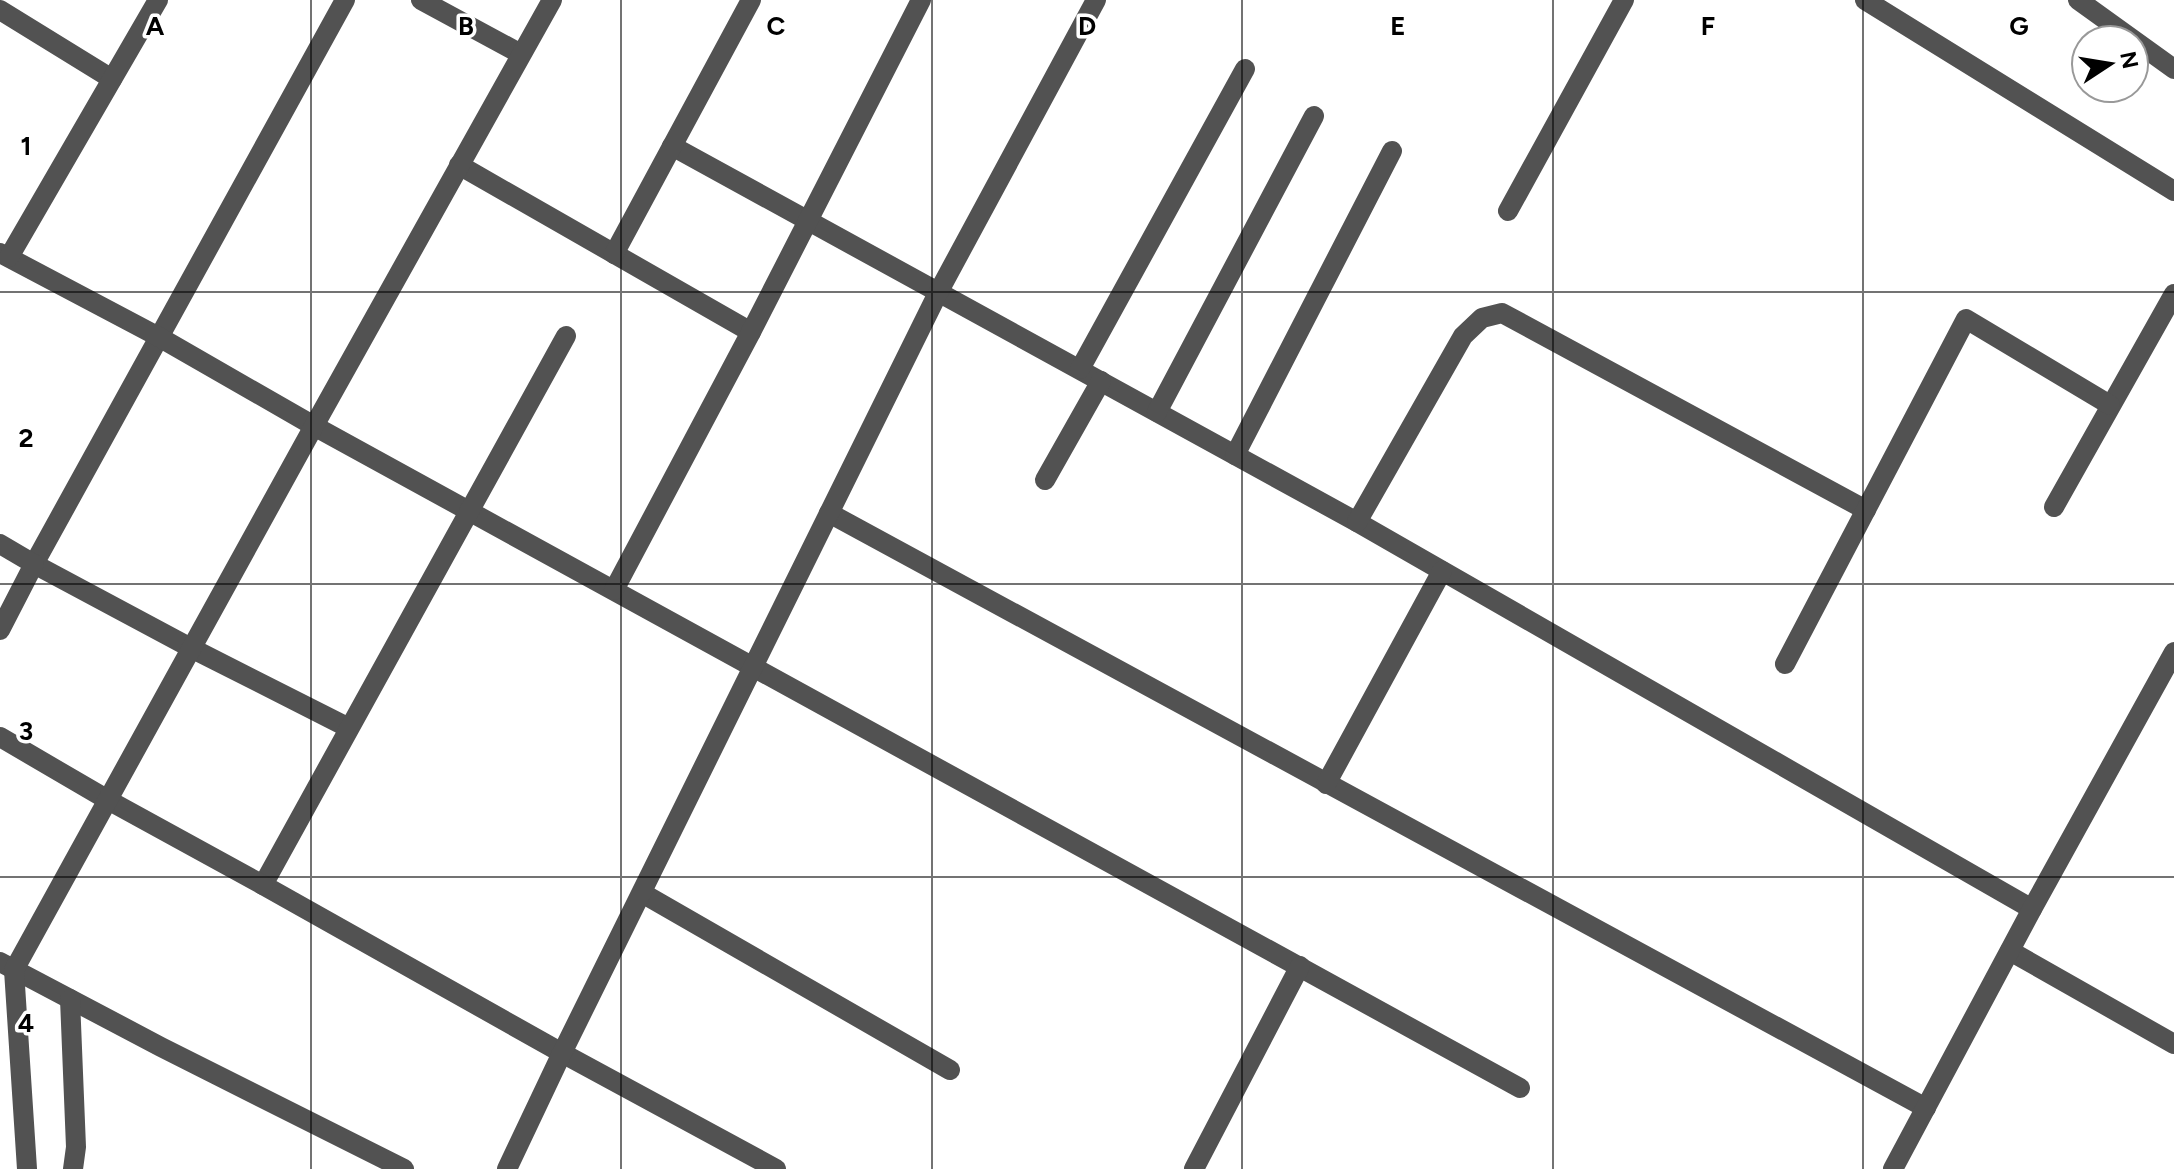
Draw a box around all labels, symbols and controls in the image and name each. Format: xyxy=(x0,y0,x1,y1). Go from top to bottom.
text: A xyxy=(146,10,165,42)
text: B xyxy=(458,10,474,42)
text: C xyxy=(767,10,786,42)
text: D xyxy=(1078,10,1096,42)
text: E xyxy=(1390,10,1406,42)
text: F xyxy=(1701,10,1715,42)
text: G xyxy=(2009,10,2029,42)
north arrow xyxy=(2070,24,2150,104)
text: N xyxy=(2114,49,2144,71)
text: 1 xyxy=(21,130,31,162)
text: 2 xyxy=(18,422,34,454)
text: 3 xyxy=(19,715,33,747)
text: 4 xyxy=(18,1007,34,1039)

